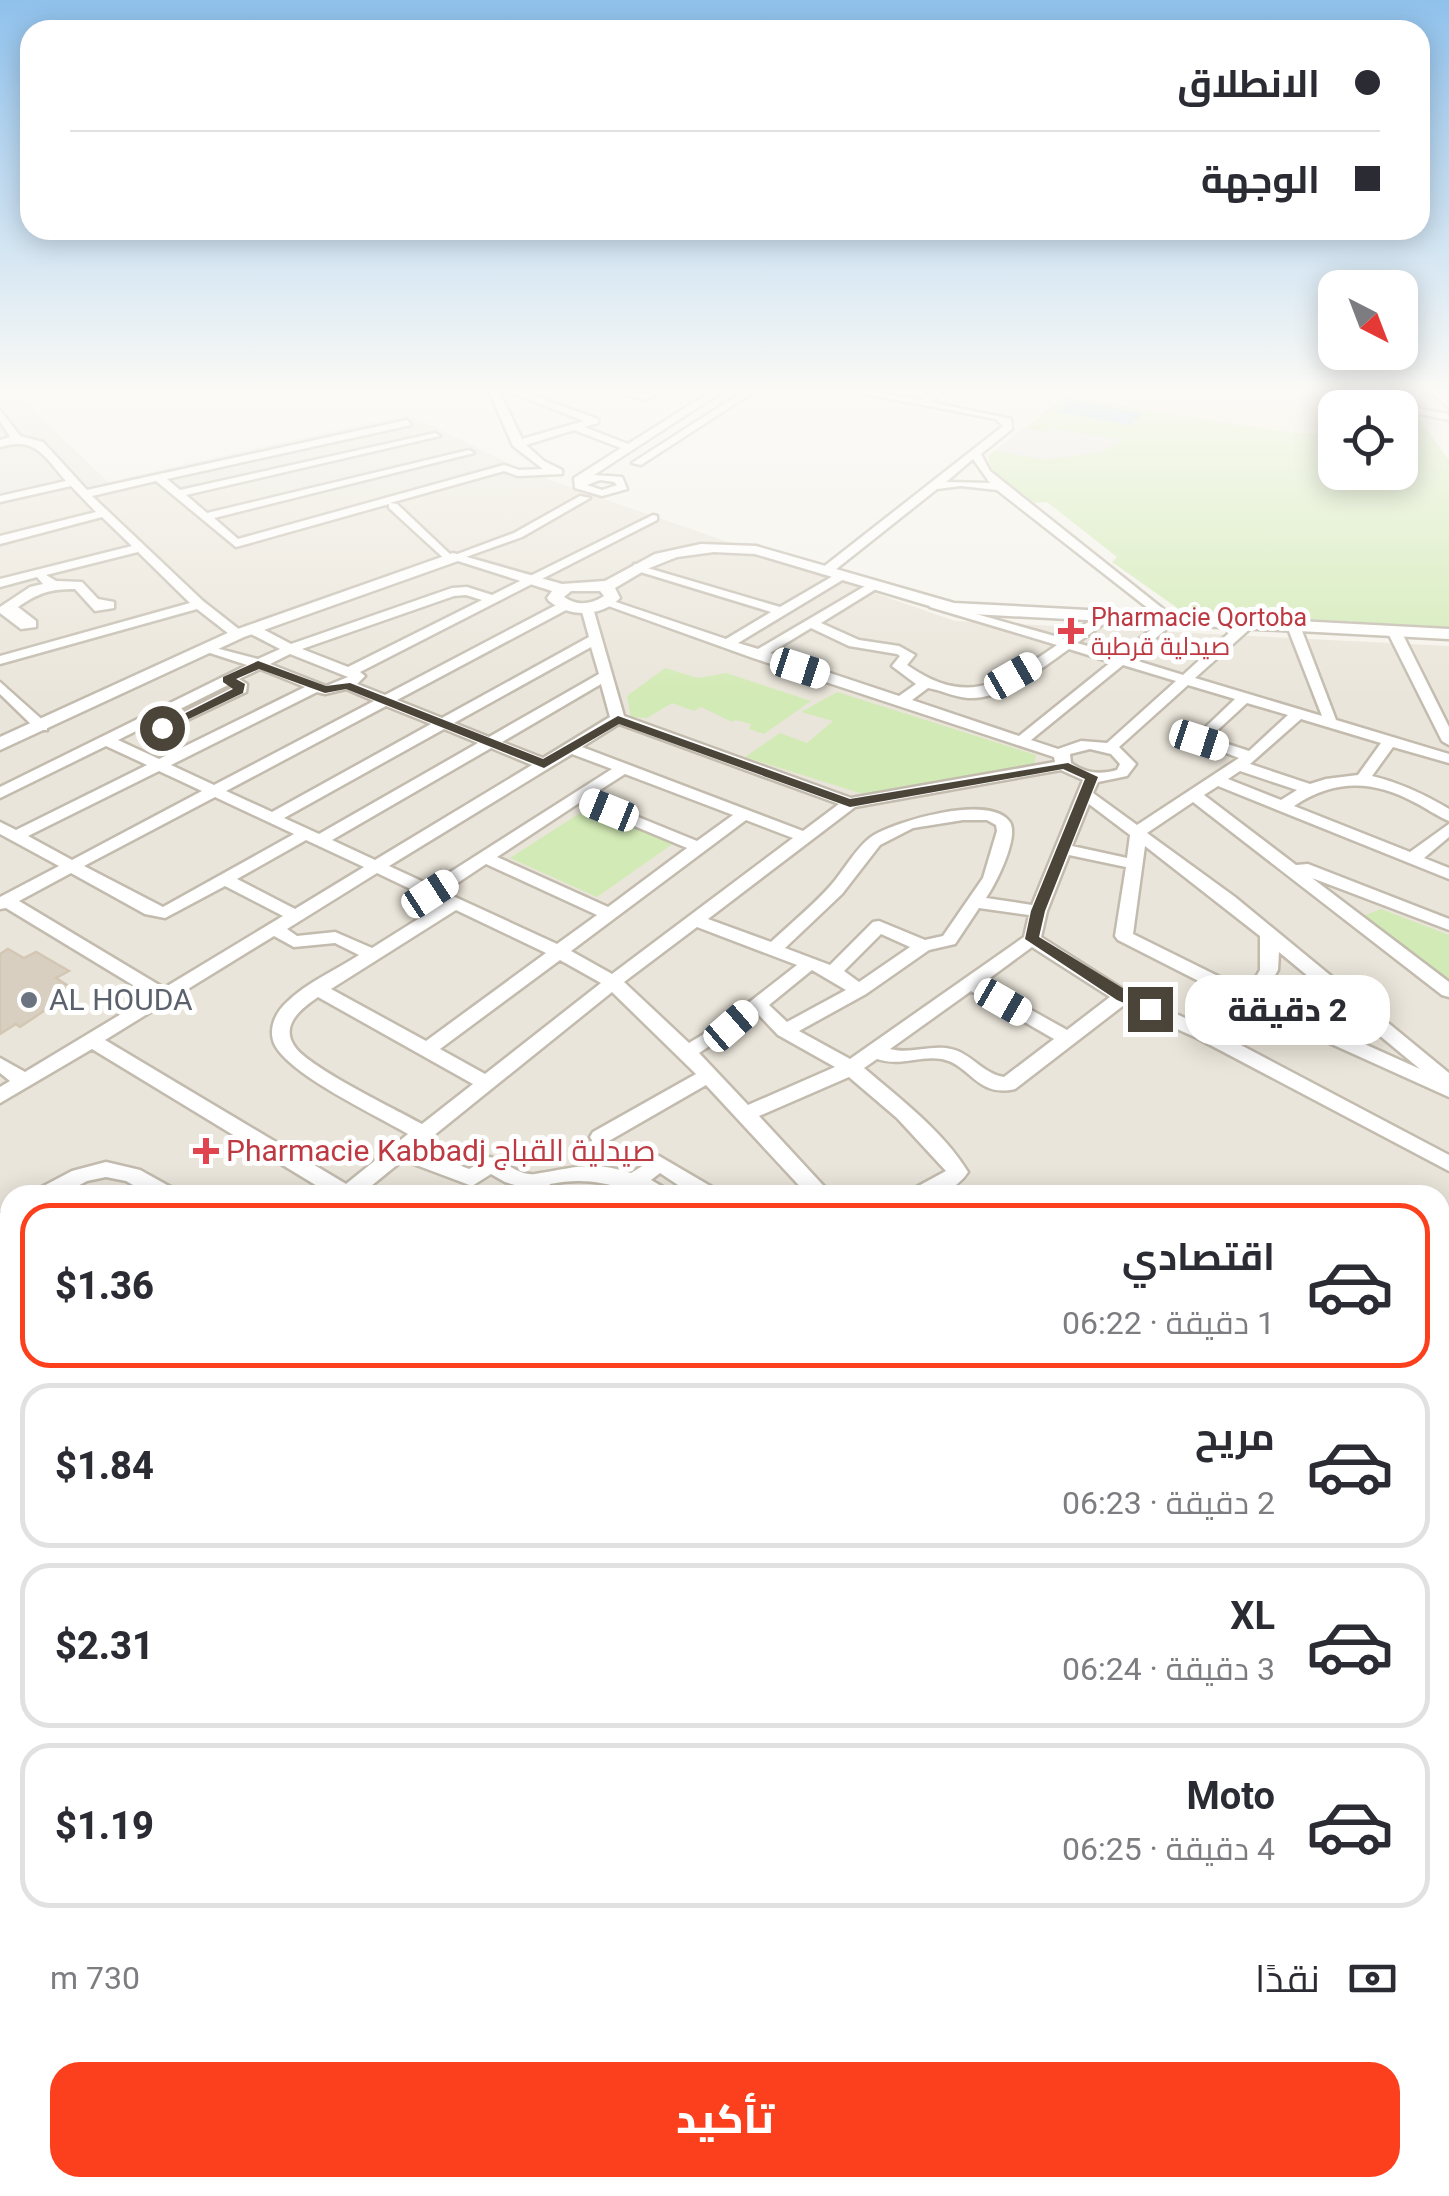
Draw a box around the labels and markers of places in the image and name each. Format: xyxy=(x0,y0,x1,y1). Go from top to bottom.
place label: Pharmacie Qortoba صيدلية قرطبة xyxy=(1091,603,1307,661)
marker: Pharmacie Qortoba صيدلية قرطبة xyxy=(1060,620,1082,642)
place label: AL HOUDA xyxy=(49,982,193,1017)
marker: AL HOUDA xyxy=(18,989,40,1011)
place label: Pharmacie Kabbadj صيدلية القباج xyxy=(226,1133,656,1171)
marker: Pharmacie Kabbadj صيدلية القباج xyxy=(195,1140,217,1162)

